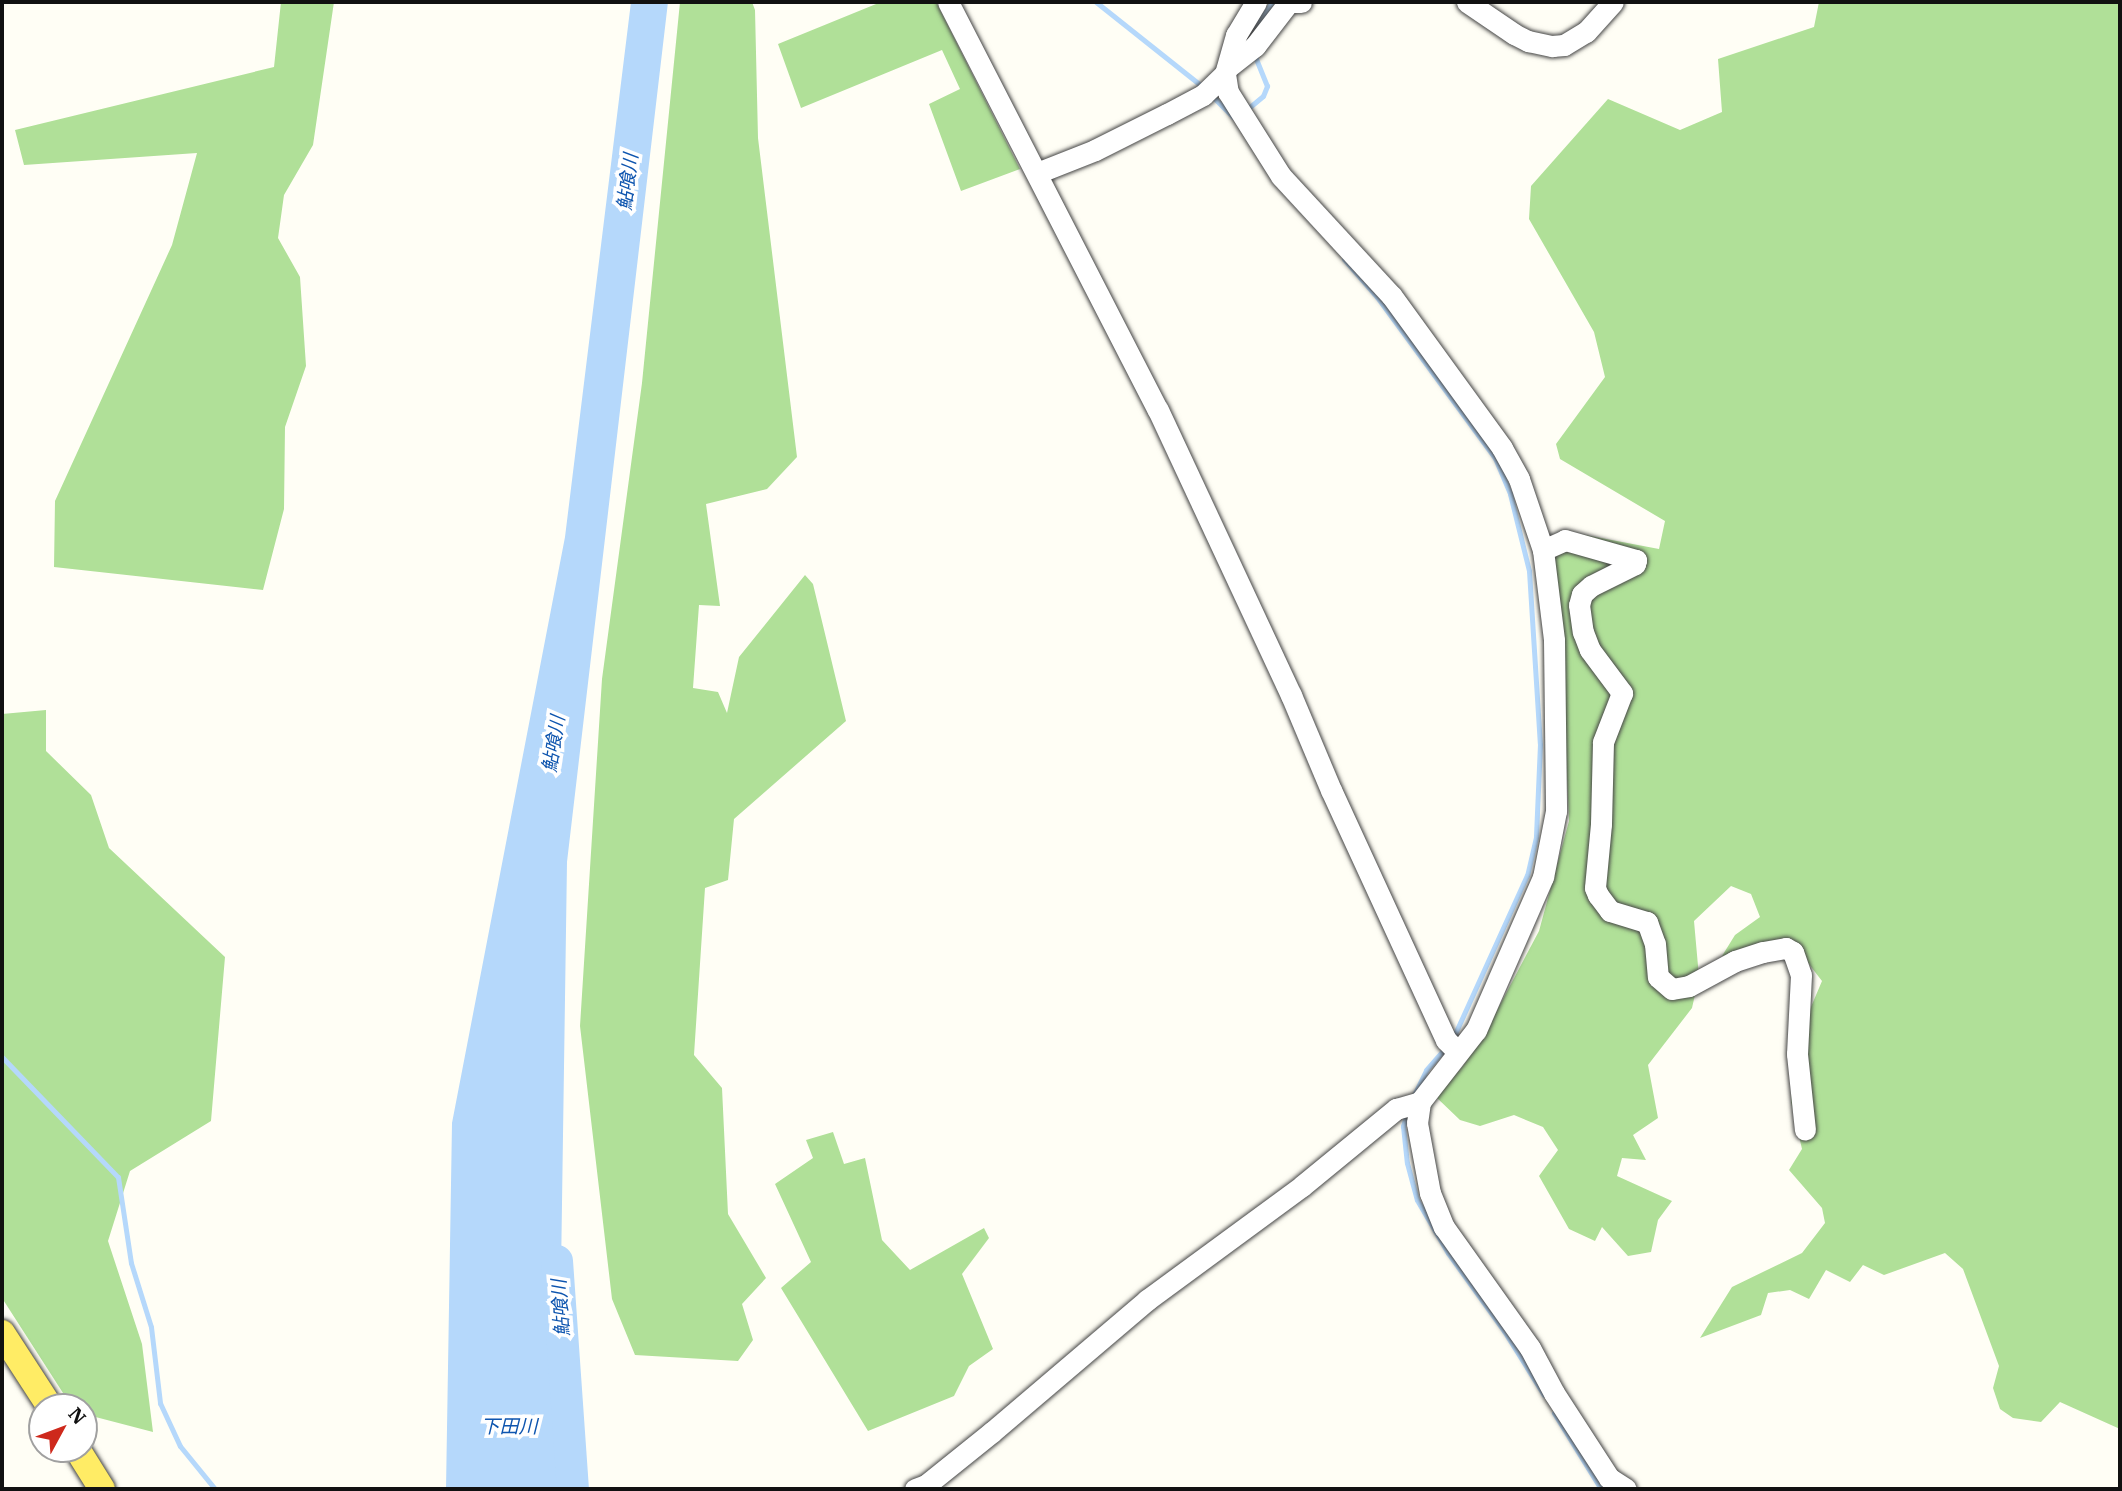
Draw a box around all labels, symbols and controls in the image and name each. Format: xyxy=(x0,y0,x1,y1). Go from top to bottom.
water label: 鮎喰川 xyxy=(613,152,643,212)
water label: 鮎喰川 xyxy=(538,714,570,774)
water label: 鮎喰川 xyxy=(548,1279,574,1337)
north arrow xyxy=(28,1393,98,1463)
text: N xyxy=(63,1402,91,1429)
water label: 下田川 xyxy=(481,1416,537,1438)

